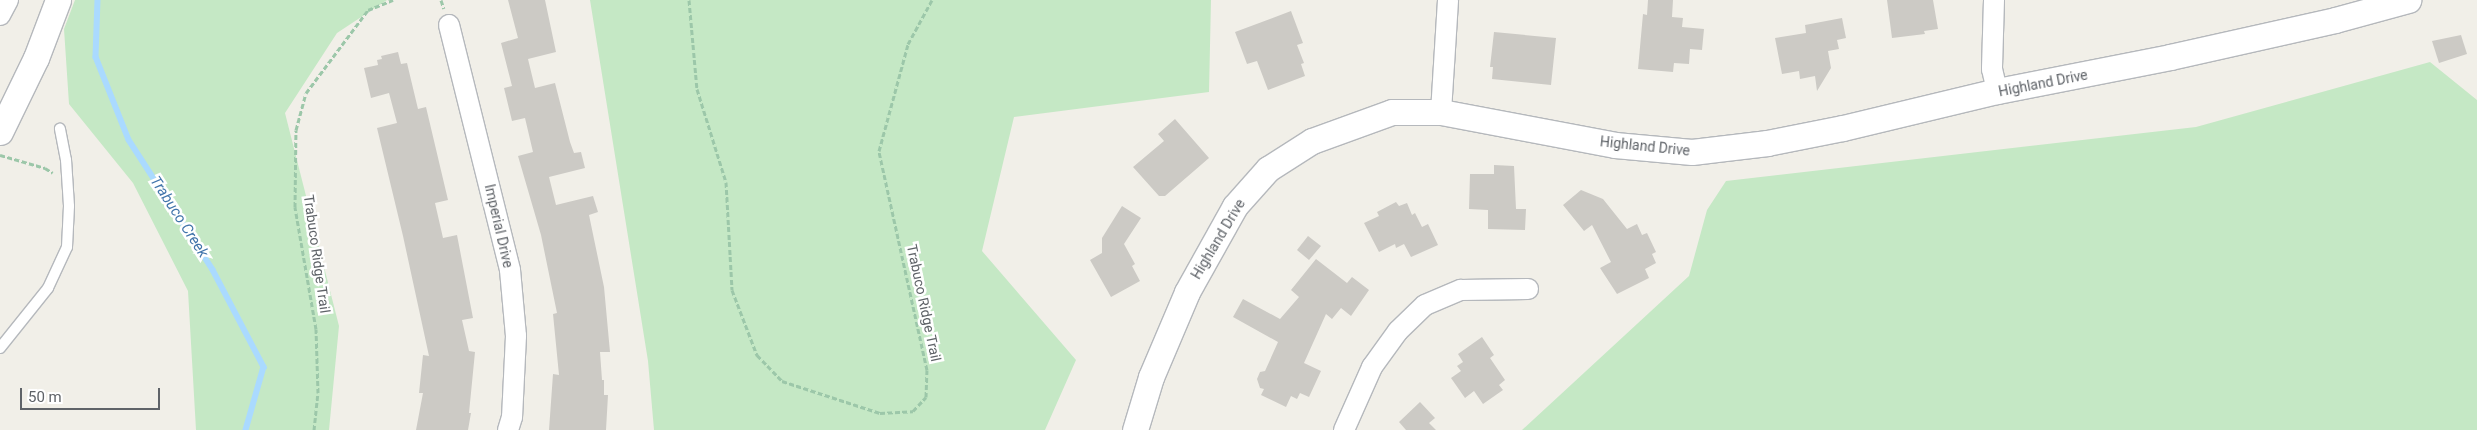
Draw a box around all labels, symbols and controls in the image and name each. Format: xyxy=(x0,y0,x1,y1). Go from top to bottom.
street label: Highland Drive xyxy=(1997,66,2089,100)
street label: Highland Drive xyxy=(1599,133,1691,159)
water label: Trabuco Creek xyxy=(146,173,212,261)
street label: Imperial Drive xyxy=(481,182,517,270)
street label: Trabuco Ridge Trail xyxy=(300,194,334,314)
street label: Highland Drive xyxy=(1187,196,1249,282)
street label: Trabuco Ridge Trail xyxy=(903,243,945,363)
scale bar xyxy=(22,378,162,410)
text: 50 m xyxy=(28,388,62,406)

